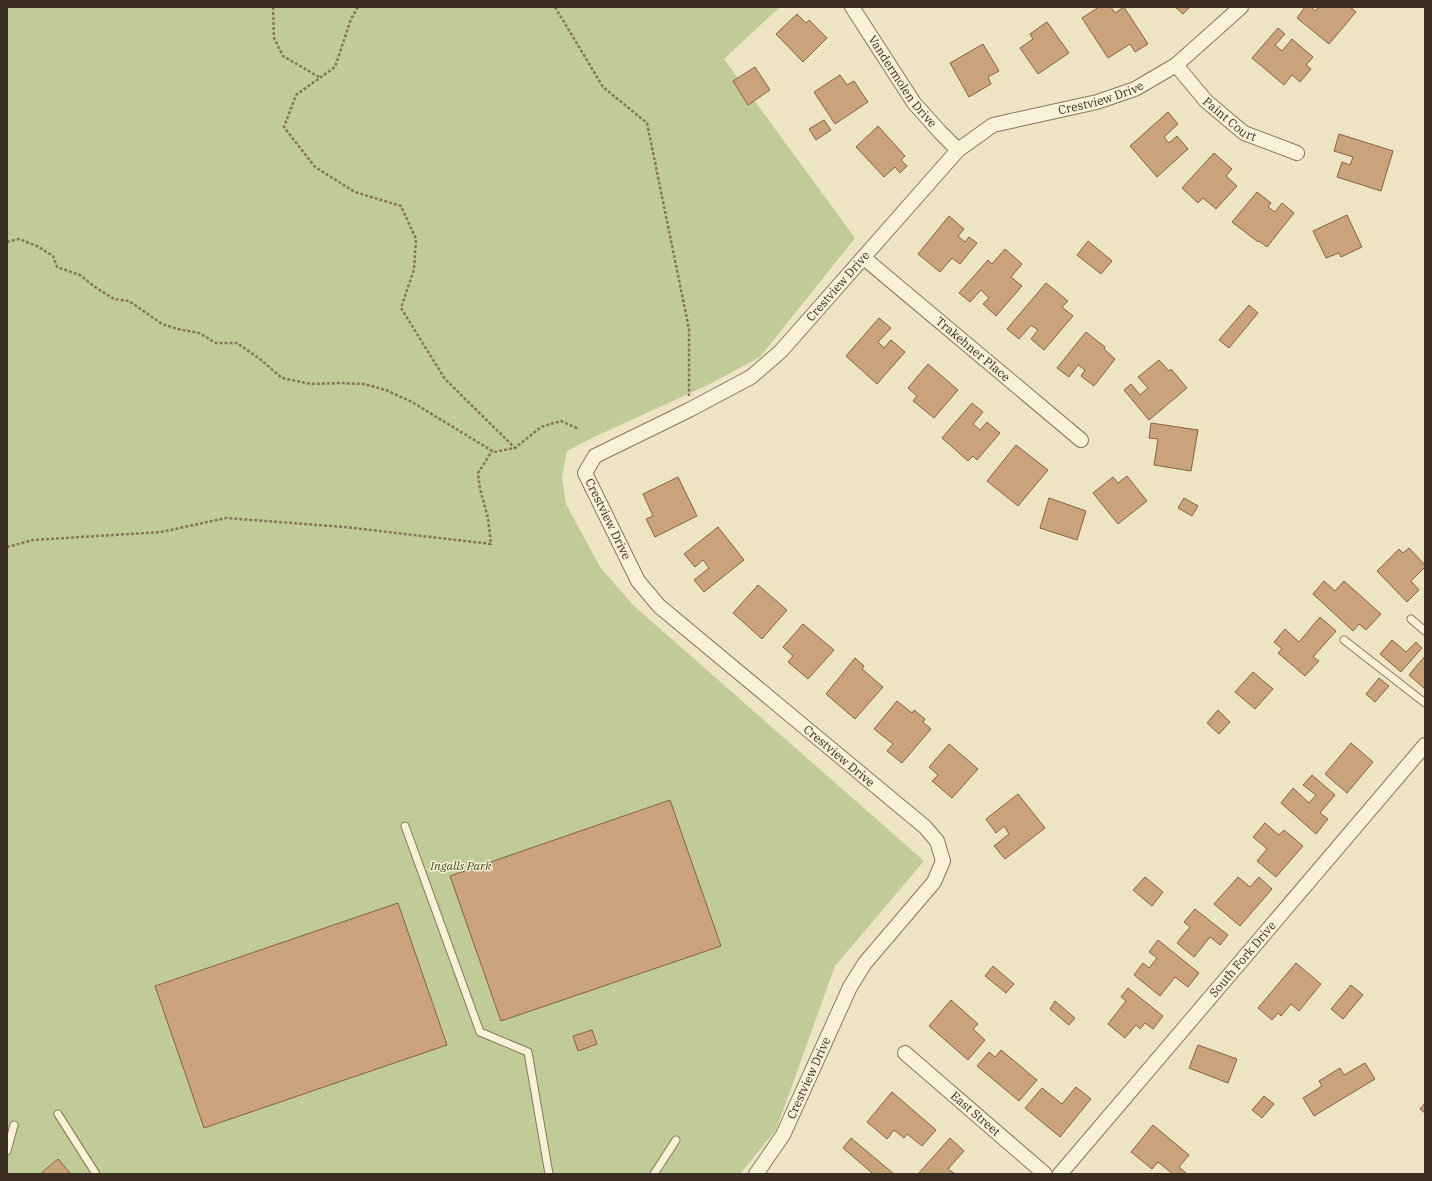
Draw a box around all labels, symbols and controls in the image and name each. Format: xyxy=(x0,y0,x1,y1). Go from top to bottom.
street label: Vandermolen Drive xyxy=(865,32,940,130)
street label: Crestview Drive xyxy=(1057,78,1146,117)
street label: Paint Court xyxy=(1200,94,1258,144)
street label: Crestview Drive xyxy=(803,248,872,324)
street label: Trakehner Place xyxy=(933,313,1013,384)
street label: Crestview Drive xyxy=(582,476,635,562)
street label: Crestview Drive xyxy=(801,721,878,790)
park label: Ingalls Park xyxy=(429,858,492,873)
street label: South Fork Drive xyxy=(1206,918,1279,1000)
street label: Crestview Drive xyxy=(783,1034,833,1121)
street label: East Street xyxy=(948,1088,1004,1139)

